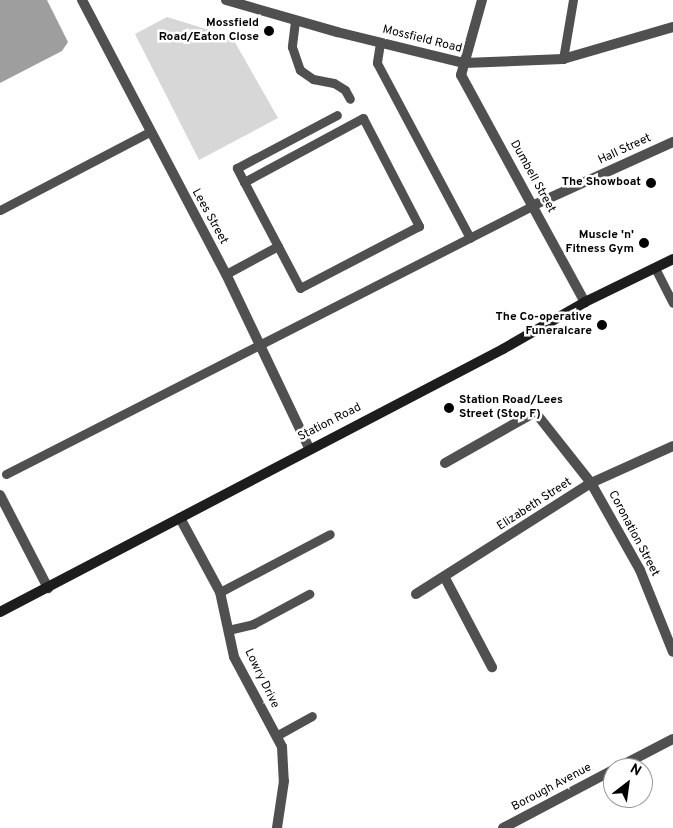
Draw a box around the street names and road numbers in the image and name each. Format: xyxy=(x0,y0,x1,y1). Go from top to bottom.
street label: Mossfield Road xyxy=(381,23,463,57)
street label: Hall Street xyxy=(596,132,654,168)
street label: Dumbell Street xyxy=(506,138,558,216)
street label: Lees Street xyxy=(188,187,230,247)
street label: Station Road xyxy=(296,401,364,445)
street label: Elizabeth Street xyxy=(495,476,575,534)
street label: Coronation Street xyxy=(604,489,662,579)
street label: Lowry Drive xyxy=(240,647,282,711)
street label: Borough Avenue xyxy=(509,761,595,815)

